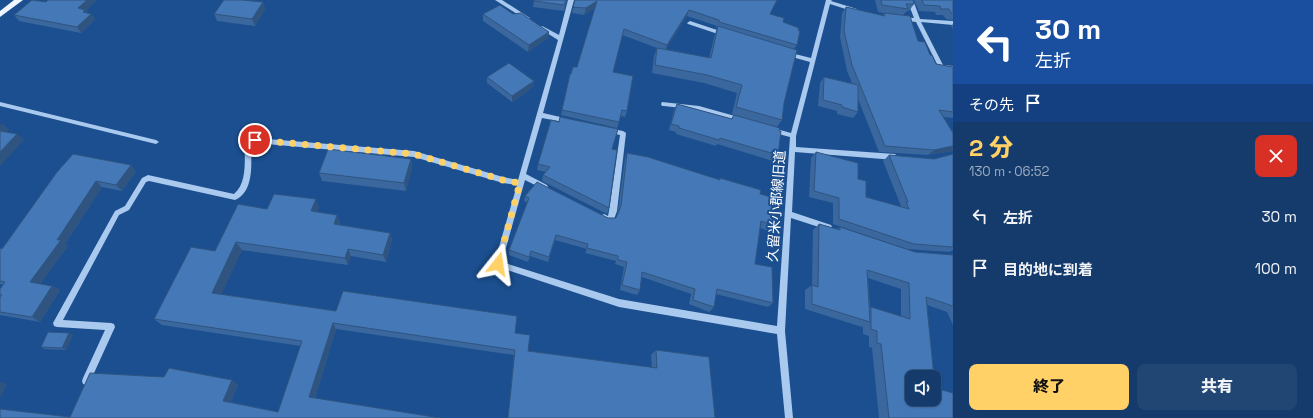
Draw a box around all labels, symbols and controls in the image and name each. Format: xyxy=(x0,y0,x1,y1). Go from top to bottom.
text: 30 m xyxy=(1035,11,1101,47)
icon: left xyxy=(969,16,1021,68)
text: 左折 xyxy=(1035,49,1071,72)
icon: arrive xyxy=(1022,92,1044,114)
text: その先 xyxy=(969,95,1014,114)
pin xyxy=(238,123,272,157)
icon: arrive xyxy=(244,129,266,151)
text: 2 分 xyxy=(969,132,1013,163)
button: close xyxy=(1255,135,1297,177)
street label: 久留米小郡線旧道 xyxy=(763,150,789,262)
text: 130 m · 06:52 xyxy=(969,163,1049,180)
icon: left xyxy=(969,205,991,227)
text: 30 m xyxy=(1262,207,1297,226)
text: 左折 xyxy=(1003,208,1033,227)
position arrow xyxy=(477,243,519,285)
icon: arrive xyxy=(969,257,991,279)
text: 100 m xyxy=(1255,259,1297,278)
text: 目的地に到着 xyxy=(1003,260,1093,279)
button: 終了 xyxy=(969,364,1129,410)
button: 共有 xyxy=(1137,364,1297,410)
map controls xyxy=(905,370,941,406)
button: sound xyxy=(905,370,941,406)

